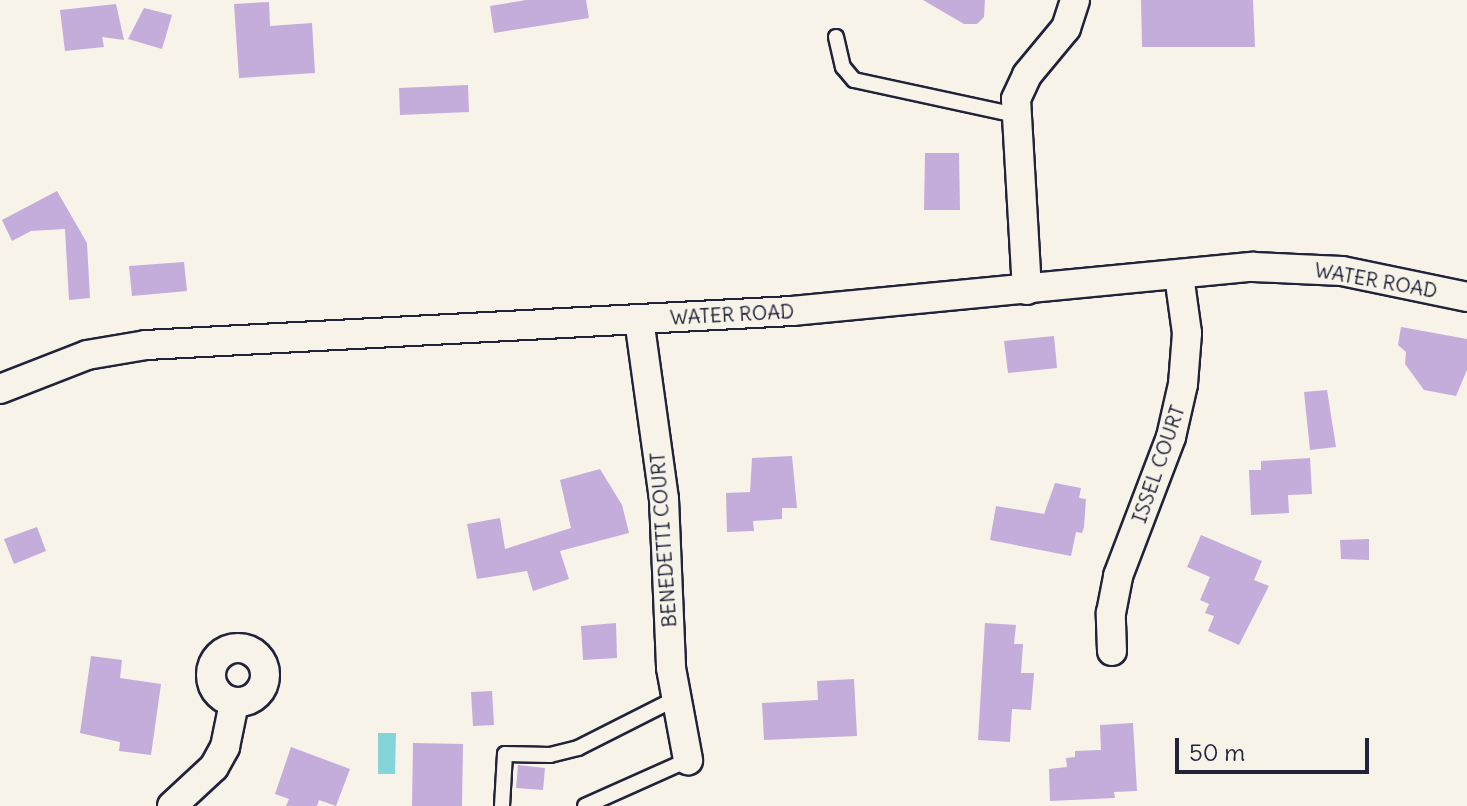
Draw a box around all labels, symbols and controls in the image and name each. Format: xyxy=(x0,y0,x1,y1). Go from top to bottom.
street label: WATER ROAD xyxy=(1313,257,1439,303)
street label: WATER ROAD xyxy=(669,299,795,329)
street label: ISSEL COURT xyxy=(1127,402,1189,526)
street label: BENEDETTI COURT xyxy=(645,452,681,628)
scale bar xyxy=(1179,722,1373,772)
text: 50 m xyxy=(1189,737,1245,767)

